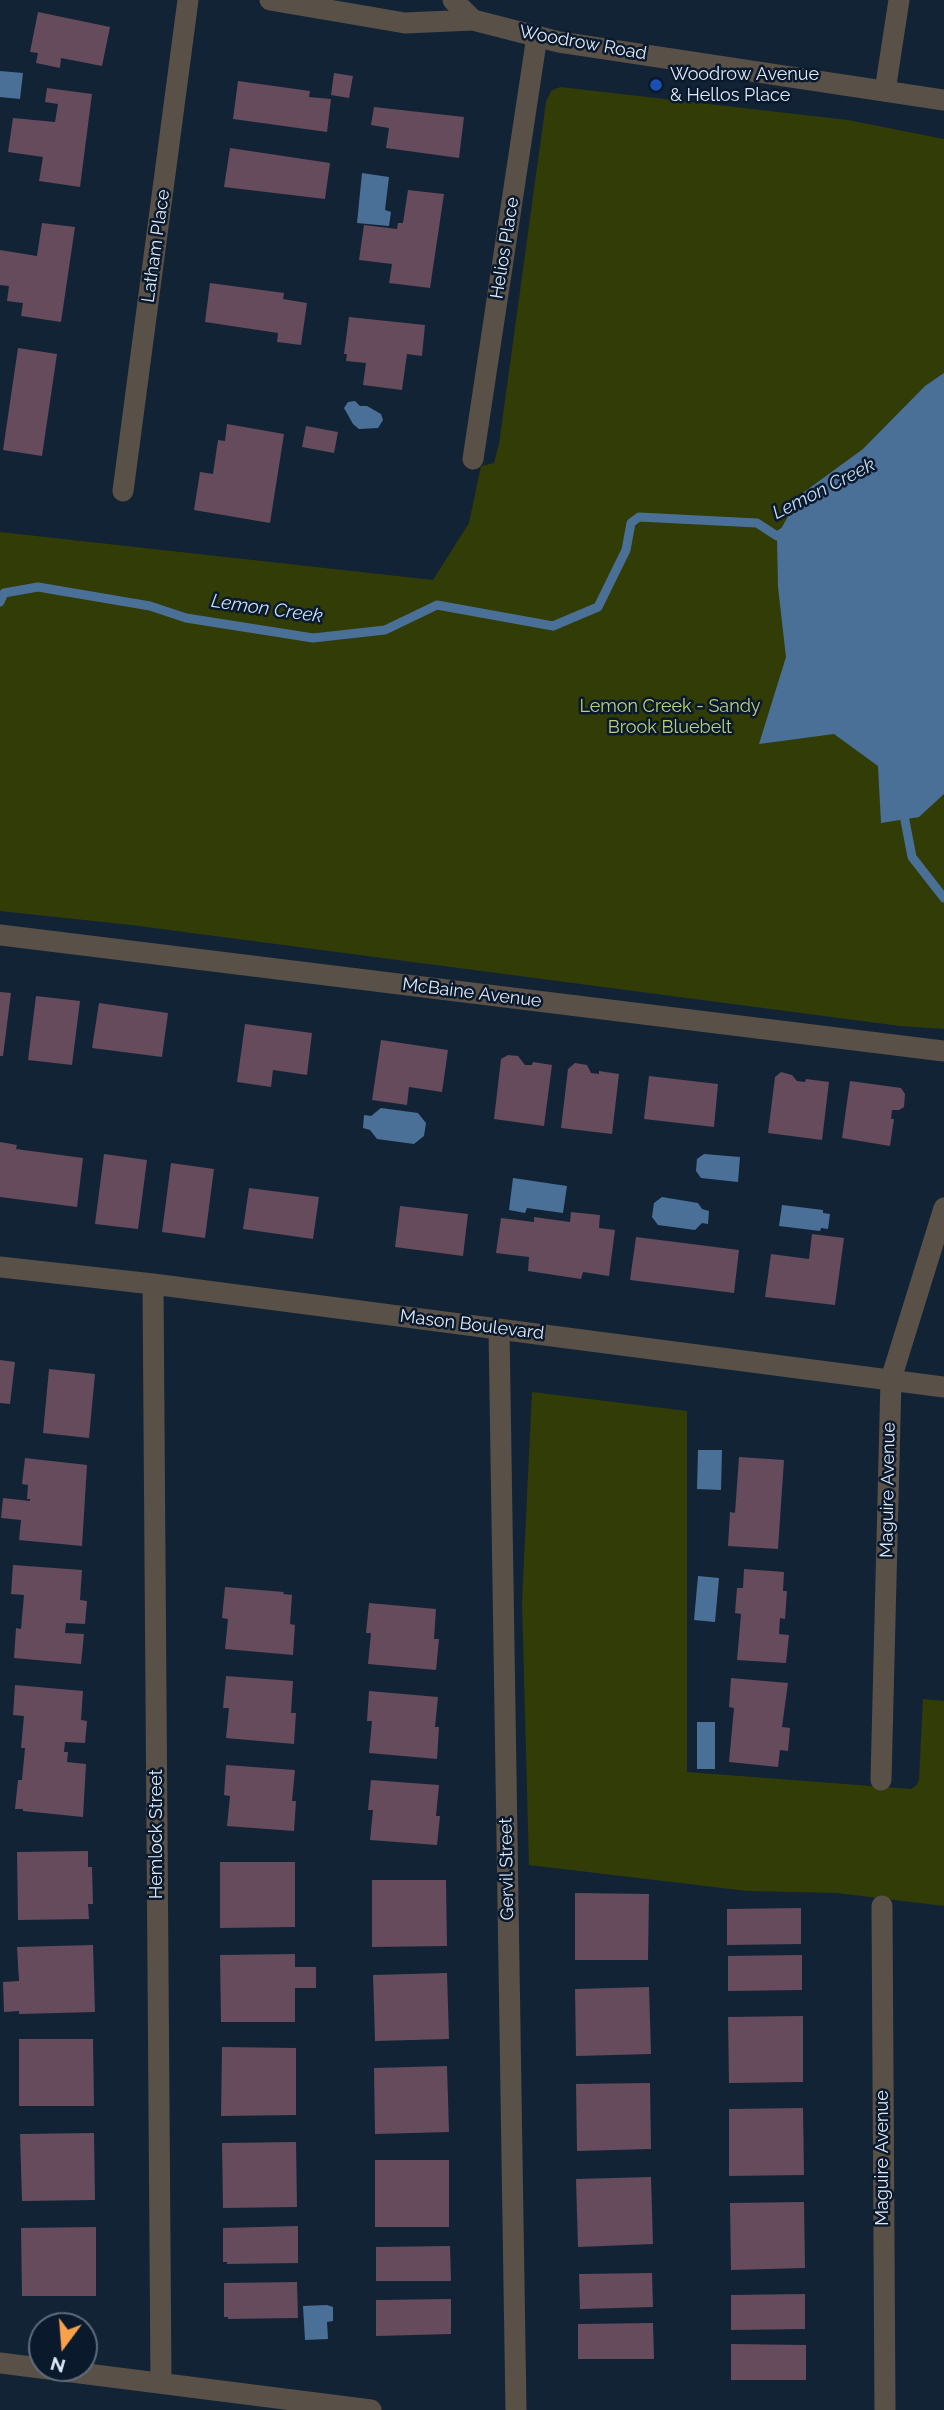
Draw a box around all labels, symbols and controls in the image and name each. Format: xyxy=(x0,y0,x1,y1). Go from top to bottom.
street label: Woodrow Road xyxy=(518,21,648,65)
place label: Woodrow Avenue & Hellos Place xyxy=(670,64,819,106)
marker: Woodrow Avenue & Hellos Place xyxy=(648,77,664,93)
street label: Latham Place xyxy=(137,188,175,304)
street label: Helios Place xyxy=(486,196,524,300)
water label: Lemon Creek xyxy=(769,453,879,525)
water label: Lemon Creek xyxy=(210,590,324,628)
park label: Lemon Creek - Sandy Brook Bluebelt xyxy=(579,696,761,738)
street label: McBaine Avenue xyxy=(401,974,543,1012)
street label: Mason Boulevard xyxy=(399,1305,545,1345)
street label: Maguire Avenue xyxy=(876,1422,900,1558)
street label: Hemlock Street xyxy=(146,1769,168,1899)
street label: Gervil Street xyxy=(495,1817,519,1921)
street label: Maguire Avenue xyxy=(872,2090,894,2226)
north arrow xyxy=(28,2312,98,2382)
text: N xyxy=(48,2353,68,2378)

